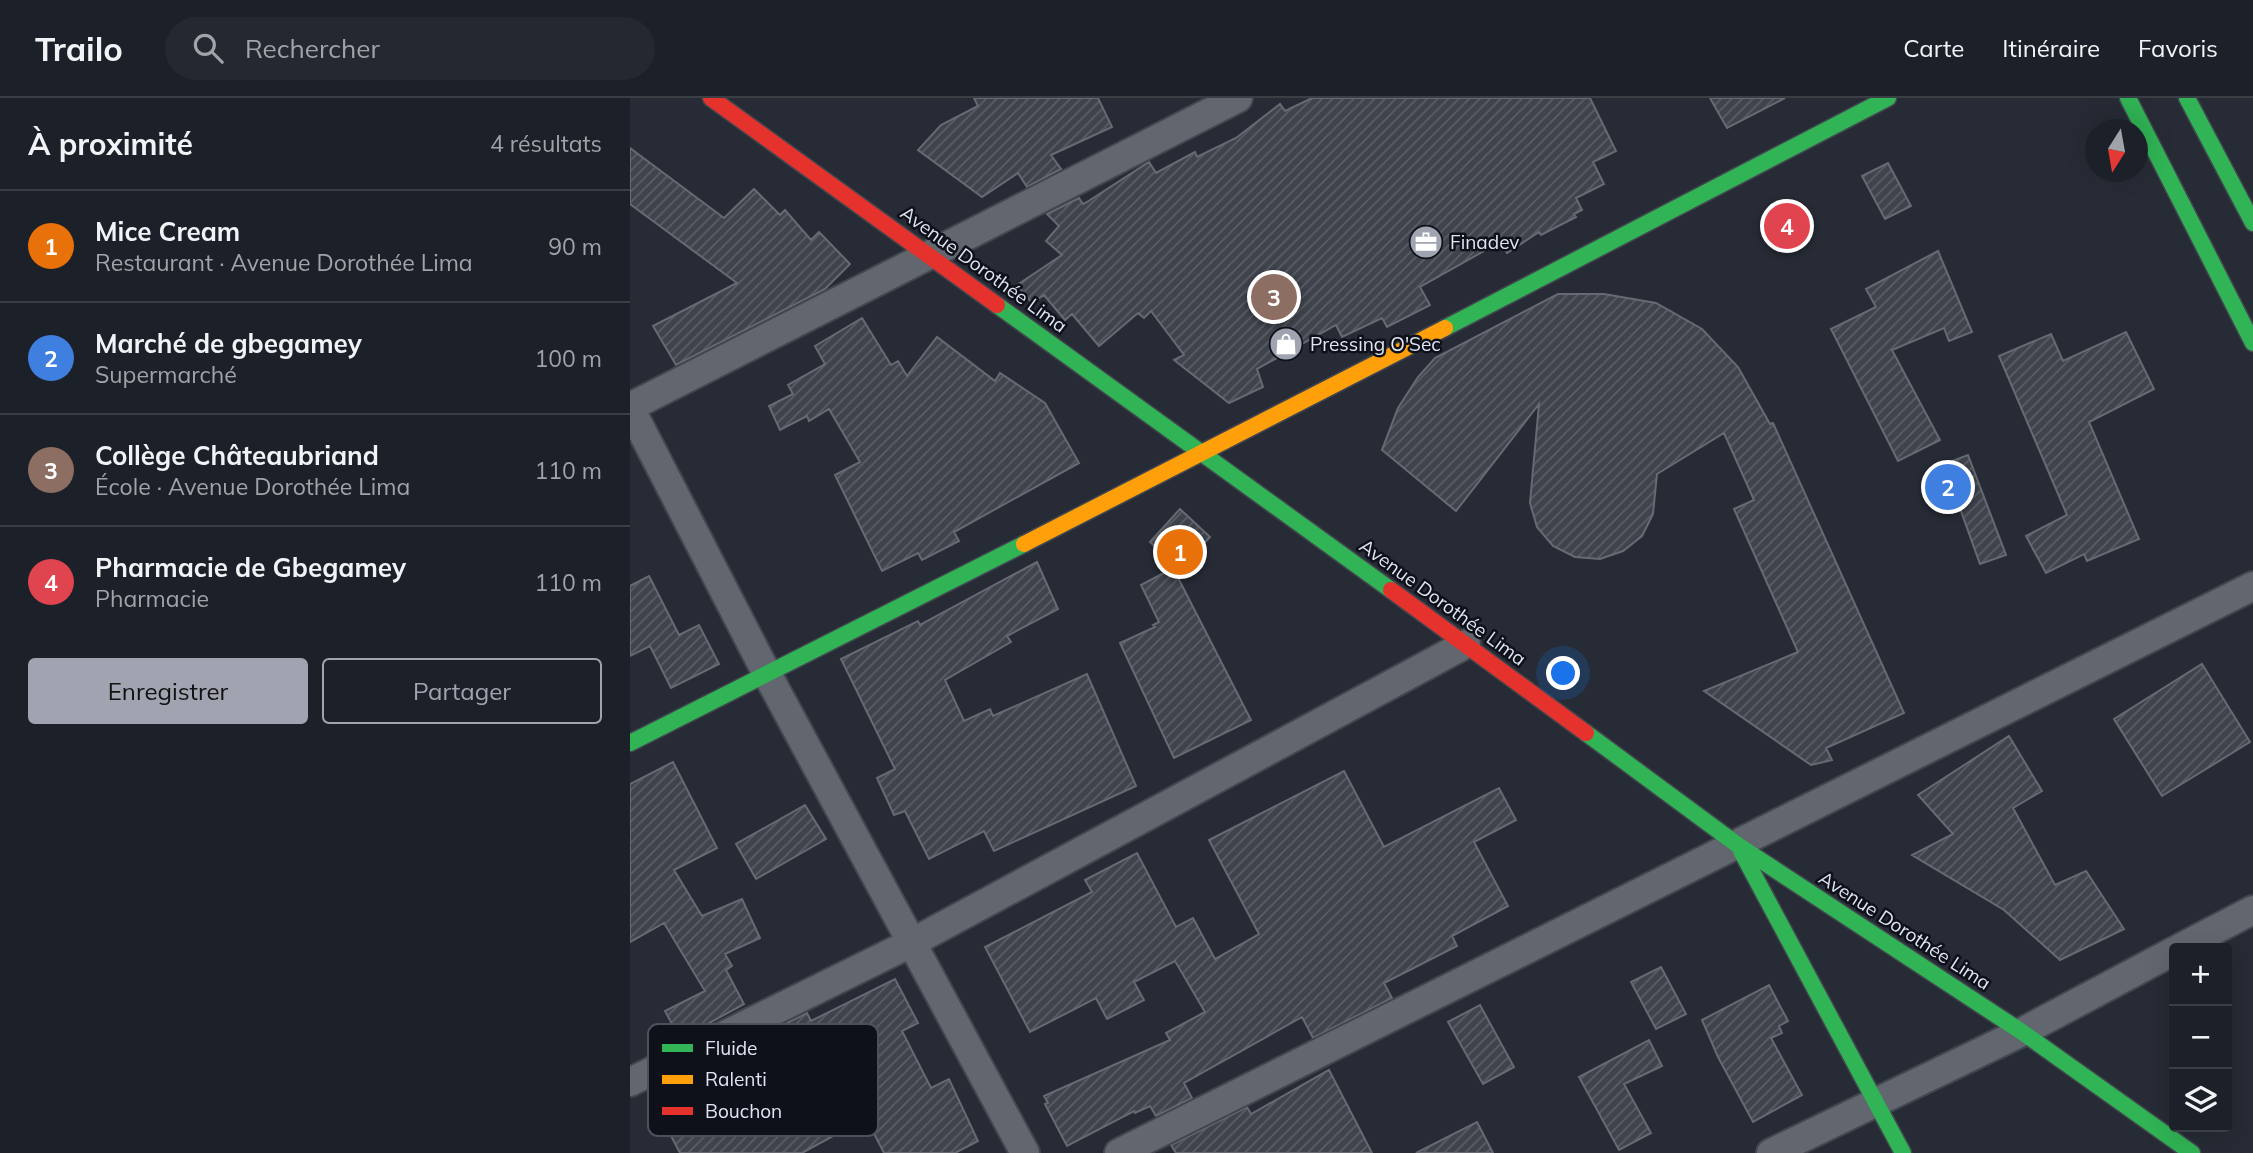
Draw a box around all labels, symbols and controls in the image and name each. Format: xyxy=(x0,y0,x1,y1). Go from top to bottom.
search box xyxy=(165,17,655,80)
text: Trailo xyxy=(35,28,123,69)
icon: search xyxy=(189,29,227,67)
text: Rechercher xyxy=(245,32,380,65)
text: Carte xyxy=(1903,33,1964,63)
text: Itinéraire xyxy=(2002,33,2100,63)
text: Favoris xyxy=(2138,33,2218,63)
north arrow xyxy=(2085,119,2148,182)
text: À proximité xyxy=(28,125,193,163)
text: 4 résultats xyxy=(490,129,602,158)
street label: Avenue Dorothée Lima xyxy=(896,200,1072,338)
pin: 4 xyxy=(1764,200,1810,252)
text: Mice Cream xyxy=(95,215,240,248)
office icon: Finadev xyxy=(1407,223,1445,261)
place label: Finadev xyxy=(1450,230,1519,254)
text: 1 xyxy=(44,232,58,261)
text: 90 m xyxy=(548,232,602,261)
text: Restaurant · Avenue Dorothée Lima xyxy=(95,248,473,277)
pin: 3 xyxy=(1251,271,1297,323)
shop icon: Pressing O'Sec xyxy=(1267,325,1305,363)
text: Marché de gbegamey xyxy=(95,327,362,360)
place label: Pressing O'Sec xyxy=(1310,332,1441,356)
text: 2 xyxy=(44,344,58,373)
text: 100 m xyxy=(534,344,602,373)
text: Supermarché xyxy=(95,360,237,389)
text: Collège Châteaubriand xyxy=(95,439,379,472)
text: 3 xyxy=(44,456,58,485)
text: 110 m xyxy=(534,456,602,485)
pin: 2 xyxy=(1925,461,1971,513)
text: École · Avenue Dorothée Lima xyxy=(95,472,410,501)
pin: 1 xyxy=(1157,526,1203,578)
street label: Avenue Dorothée Lima xyxy=(1355,533,1531,671)
text: Pharmacie de Gbegamey xyxy=(95,551,406,584)
text: 4 xyxy=(44,568,58,597)
text: 110 m xyxy=(534,568,602,597)
text: Pharmacie xyxy=(95,584,209,613)
your location xyxy=(1546,656,1580,690)
button: Enregistrer xyxy=(28,658,308,724)
button: Partager xyxy=(322,658,602,724)
street label: Avenue Dorothée Lima xyxy=(1815,865,1995,995)
map controls xyxy=(2169,943,2232,1132)
button: + xyxy=(2169,943,2232,1006)
button: − xyxy=(2169,1006,2232,1069)
legend xyxy=(648,1024,878,1136)
text: Fluide xyxy=(705,1036,757,1060)
text: Ralenti xyxy=(705,1067,767,1091)
button: layers xyxy=(2169,1069,2232,1132)
text: Bouchon xyxy=(705,1099,782,1123)

